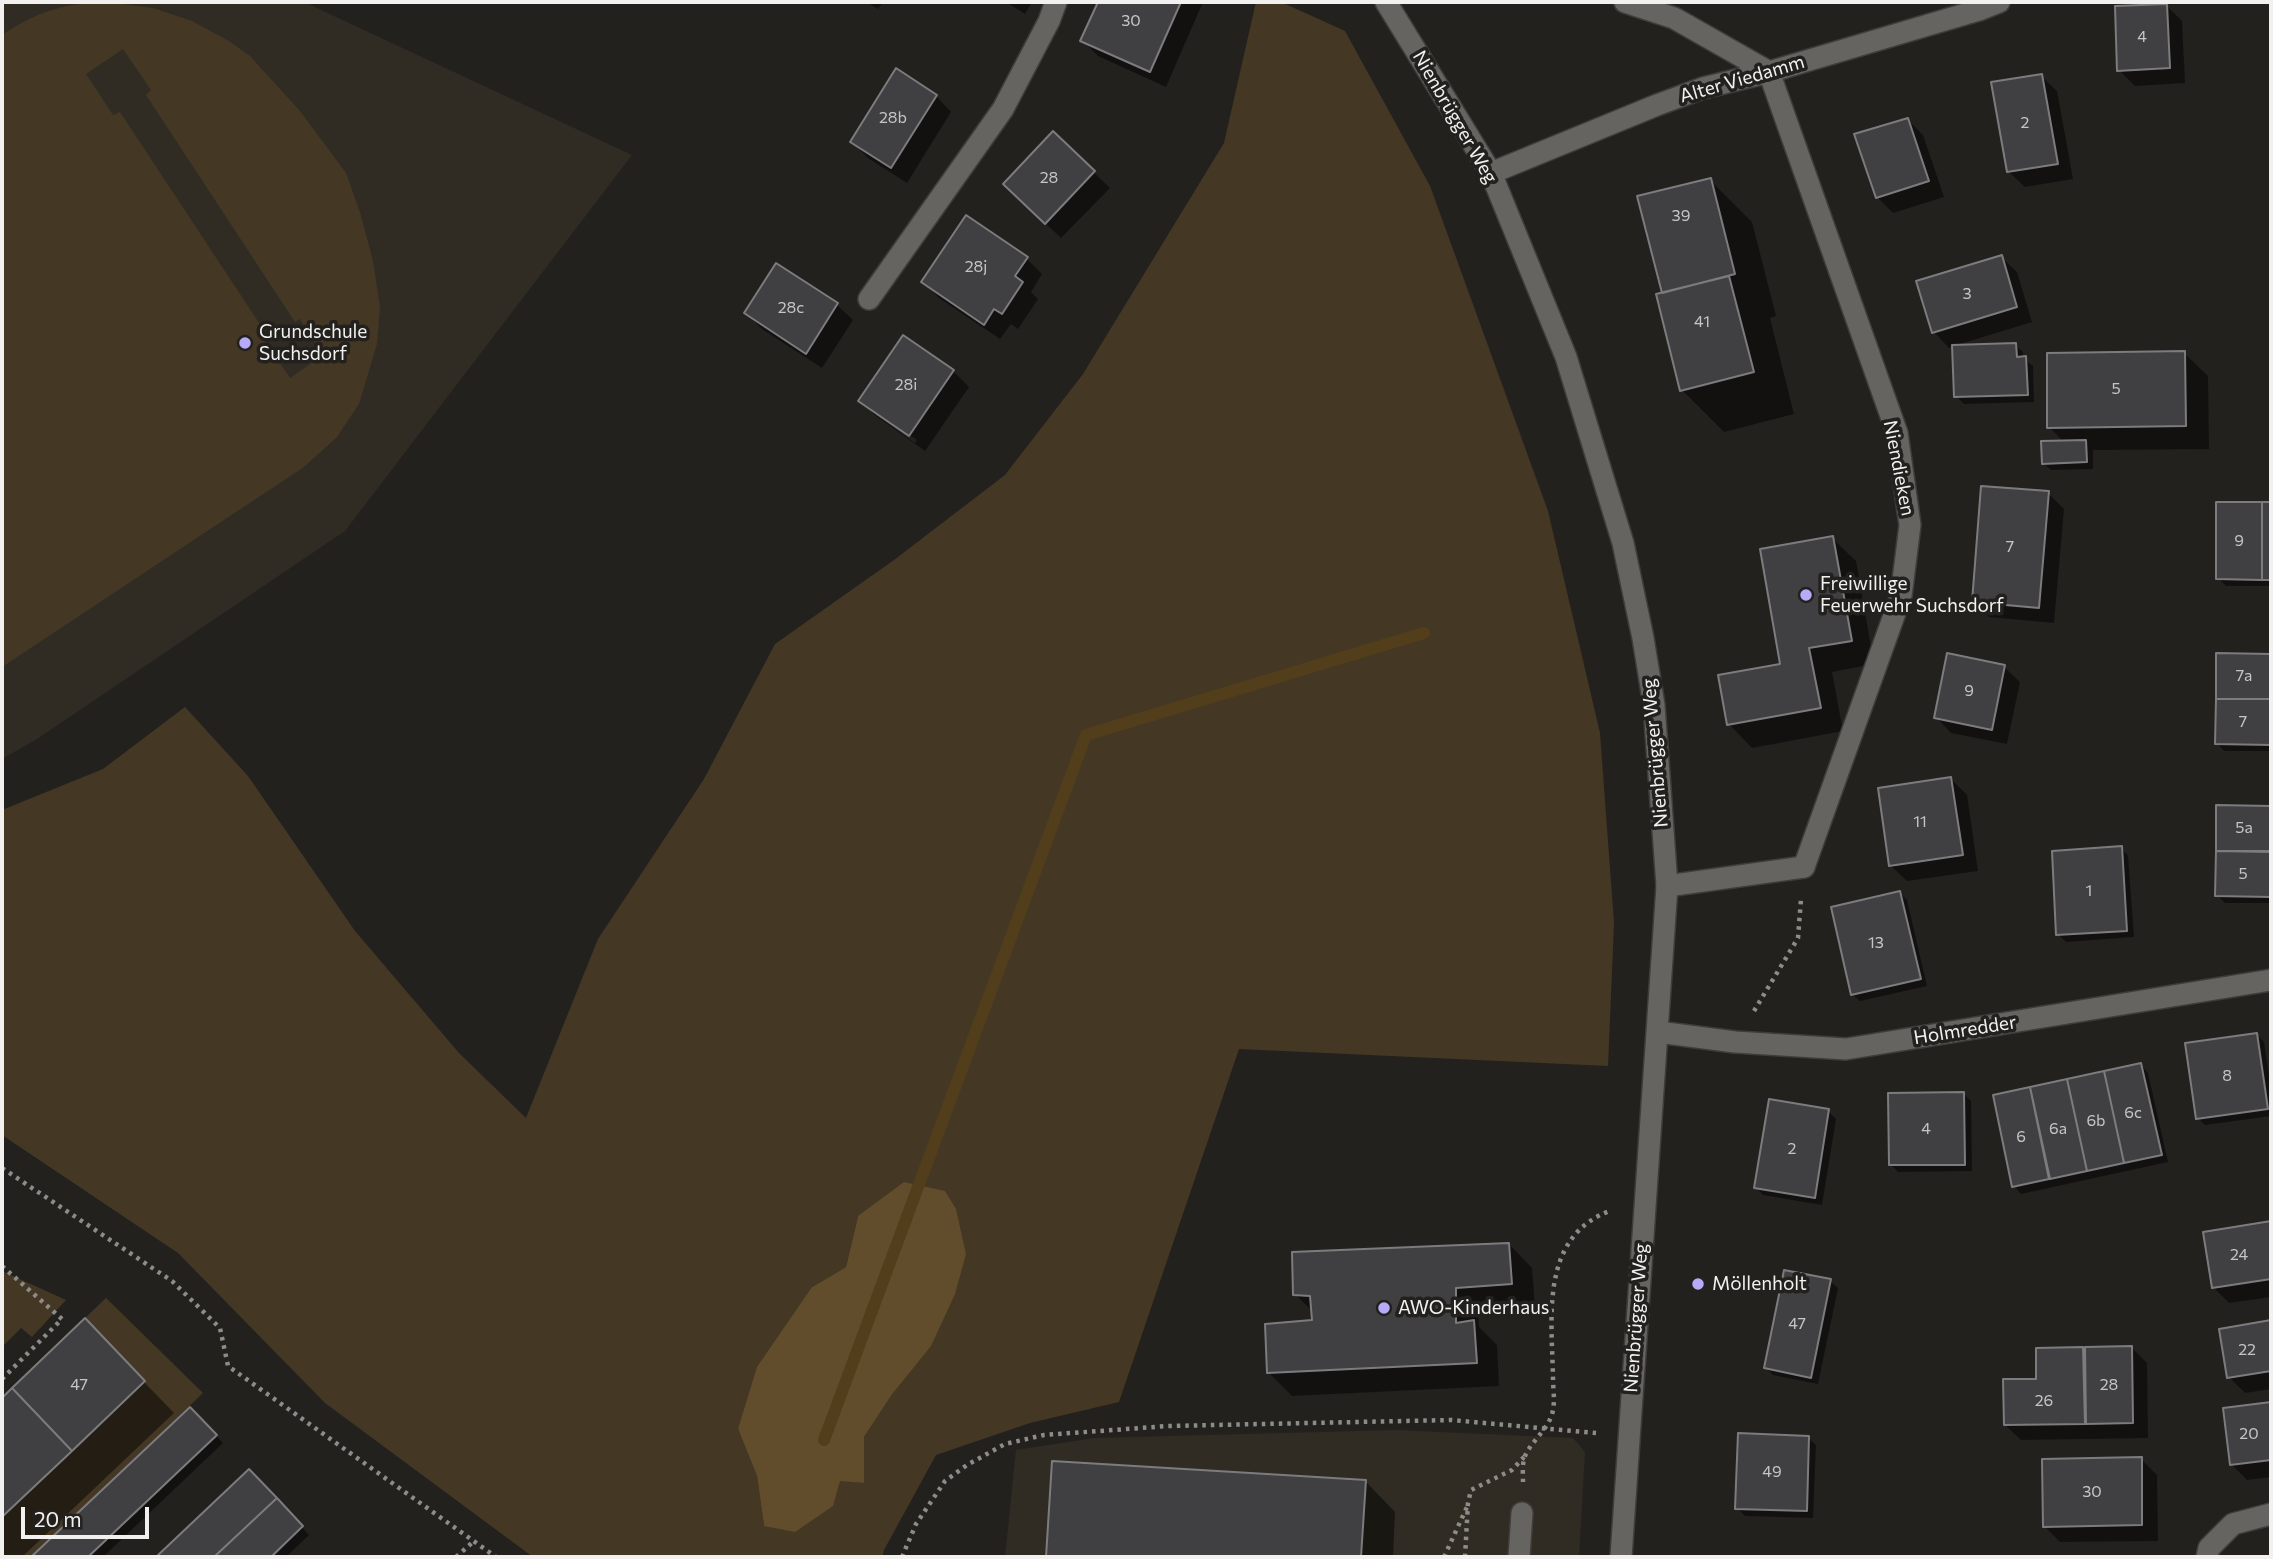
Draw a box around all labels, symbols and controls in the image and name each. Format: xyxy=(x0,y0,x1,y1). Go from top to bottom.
house number: 30 xyxy=(1121,11,1141,31)
house number: 4 xyxy=(2137,27,2147,47)
street label: Nienbrügger Weg xyxy=(1408,47,1502,187)
street label: Alter Viedamm xyxy=(1677,50,1807,108)
house number: 28b xyxy=(879,108,907,128)
house number: 2 xyxy=(2021,113,2029,133)
house number: 28 xyxy=(1040,168,1058,188)
house number: 39 xyxy=(1672,206,1690,226)
house number: 28j xyxy=(965,257,987,277)
house number: 3 xyxy=(1962,284,1972,304)
house number: 28c xyxy=(778,298,804,318)
house number: 41 xyxy=(1694,312,1710,332)
place label: Grundschule Suchsdorf xyxy=(259,321,367,365)
marker: Grundschule Suchsdorf xyxy=(237,335,253,351)
house number: 28i xyxy=(895,375,917,395)
house number: 5 xyxy=(2111,379,2121,399)
street label: Niendieken xyxy=(1879,418,1919,518)
house number: 9 xyxy=(2234,531,2244,551)
house number: 7 xyxy=(2006,537,2014,557)
place label: Freiwillige Feuerwehr Suchsdorf xyxy=(1820,573,2004,617)
marker: Freiwillige Feuerwehr Suchsdorf xyxy=(1798,587,1814,603)
house number: 7a xyxy=(2236,666,2252,686)
street label: Nienbrügger Weg xyxy=(1637,677,1673,829)
house number: 9 xyxy=(1964,681,1974,701)
house number: 7 xyxy=(2239,712,2247,732)
house number: 11 xyxy=(1913,812,1927,832)
house number: 5a xyxy=(2235,818,2253,838)
house number: 5 xyxy=(2238,864,2248,884)
house number: 1 xyxy=(2086,881,2092,901)
house number: 13 xyxy=(1868,933,1884,953)
street label: Holmredder xyxy=(1912,1011,2018,1049)
house number: 8 xyxy=(2222,1066,2232,1086)
house number: 6c xyxy=(2124,1103,2142,1123)
house number: 6b xyxy=(2086,1111,2106,1131)
house number: 4 xyxy=(1921,1119,1931,1139)
house number: 6a xyxy=(2049,1119,2067,1139)
house number: 6 xyxy=(2016,1127,2026,1147)
house number: 2 xyxy=(1788,1139,1796,1159)
street label: Nienbrügger Weg xyxy=(1619,1243,1653,1393)
house number: 24 xyxy=(2230,1245,2248,1265)
place label: Möllenholt xyxy=(1712,1273,1807,1295)
marker: Möllenholt xyxy=(1690,1276,1706,1292)
place label: AWO-Kinderhaus xyxy=(1398,1297,1549,1319)
marker: AWO-Kinderhaus xyxy=(1376,1300,1392,1316)
house number: 47 xyxy=(1788,1314,1806,1334)
house number: 22 xyxy=(2238,1340,2256,1360)
house number: 47 xyxy=(70,1375,88,1395)
house number: 28 xyxy=(2100,1375,2118,1395)
house number: 26 xyxy=(2035,1391,2053,1411)
house number: 20 xyxy=(2239,1424,2259,1444)
house number: 49 xyxy=(1762,1462,1782,1482)
house number: 30 xyxy=(2082,1482,2102,1502)
scale bar xyxy=(24,1492,152,1536)
text: 20 m xyxy=(34,1506,82,1531)

